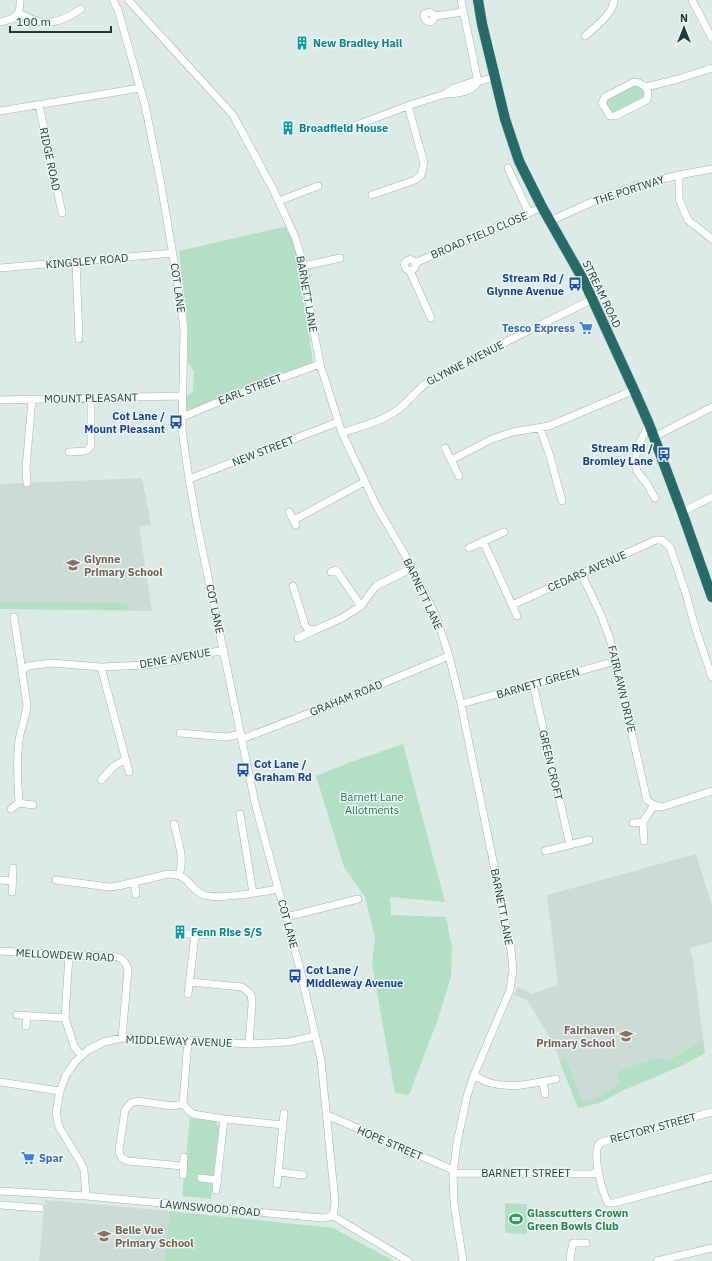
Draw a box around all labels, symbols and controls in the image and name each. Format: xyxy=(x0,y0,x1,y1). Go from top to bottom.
scale bar xyxy=(10,8,111,34)
north arrow xyxy=(664,8,704,48)
text: N xyxy=(680,11,688,25)
text: 100 m xyxy=(16,14,51,29)
building icon: New Bradley Hall xyxy=(294,35,310,51)
place label: New Bradley Hall xyxy=(313,36,403,50)
building icon: Broadfield House xyxy=(280,120,296,136)
place label: Broadfield House xyxy=(299,121,388,135)
street label: RIDGE ROAD xyxy=(36,126,64,192)
street label: THE PORTWAY xyxy=(592,172,667,208)
street label: BROAD FIELD CLOSE xyxy=(428,208,530,262)
street label: KINGSLEY ROAD xyxy=(45,250,129,272)
street label: BARNETT LANE xyxy=(293,255,321,333)
street label: STREAM ROAD xyxy=(580,258,624,330)
street label: COT LANE xyxy=(168,262,188,314)
place label: Stream Rd / Glynne Avenue xyxy=(487,271,564,298)
bus stop icon: Stream Rd / Glynne Avenue xyxy=(567,276,583,292)
supermarket icon: Tesco Express xyxy=(578,320,594,336)
place label: Tesco Express xyxy=(502,321,575,335)
street label: GLYNNE AVENUE xyxy=(424,338,506,388)
street label: EARL STREET xyxy=(216,370,285,408)
street label: MOUNT PLEASANT xyxy=(44,390,139,406)
place label: Cot Lane / Mount Pleasant xyxy=(84,409,165,436)
bus stop icon: Cot Lane / Mount Pleasant xyxy=(168,414,184,430)
street label: NEW STREET xyxy=(230,433,297,469)
place label: Stream Rd / Bromley Lane xyxy=(582,441,653,468)
bus stop icon: Stream Rd / Bromley Lane xyxy=(656,446,672,462)
street label: CEDARS AVENUE xyxy=(545,547,629,595)
place label: Glynne Primary School xyxy=(84,552,163,579)
street label: BARNETT LANE xyxy=(400,556,446,632)
school or university icon: Glynne Primary School xyxy=(65,557,81,573)
street label: COT LANE xyxy=(203,583,227,635)
street label: FAIRLAWN DRIVE xyxy=(605,644,639,734)
street label: DENE AVENUE xyxy=(138,645,212,671)
street label: BARNETT GREEN xyxy=(495,664,581,702)
street label: GRAHAM ROAD xyxy=(308,677,384,719)
street label: GREEN CROFT xyxy=(536,728,566,802)
place label: Cot Lane / Graham Rd xyxy=(254,757,312,784)
bus stop icon: Cot Lane / Graham Rd xyxy=(235,762,251,778)
park label: Barnett Lane Allotments xyxy=(340,790,404,817)
street label: BARNETT LANE xyxy=(488,868,516,946)
street label: COT LANE xyxy=(275,898,301,950)
building icon: Fenn Rise S/S xyxy=(172,924,188,940)
place label: Fenn Rise S/S xyxy=(191,925,262,939)
street label: MELLOWDEW ROAD xyxy=(15,945,115,965)
place label: Cot Lane / Middleway Avenue xyxy=(306,963,403,990)
bus stop icon: Cot Lane / Middleway Avenue xyxy=(287,968,303,984)
place label: Fairhaven Primary School xyxy=(536,1023,616,1050)
school or university icon: Fairhaven Primary School xyxy=(618,1028,634,1044)
street label: MIDDLEWAY AVENUE xyxy=(125,1032,233,1050)
street label: RECTORY STREET xyxy=(608,1110,698,1146)
street label: HOPE STREET xyxy=(355,1123,426,1163)
supermarket icon: Spar xyxy=(20,1150,36,1166)
place label: Spar xyxy=(39,1151,64,1165)
street label: BARNETT STREET xyxy=(481,1166,571,1180)
street label: LAWNSWOOD ROAD xyxy=(159,1197,261,1219)
place label: Glasscutters Crown Green Bowls Club xyxy=(527,1206,628,1233)
sports icon: Glasscutters Crown Green Bowls Club xyxy=(508,1211,524,1227)
place label: Belle Vue Primary School xyxy=(115,1223,194,1250)
school or university icon: Belle Vue Primary School xyxy=(96,1228,112,1244)

